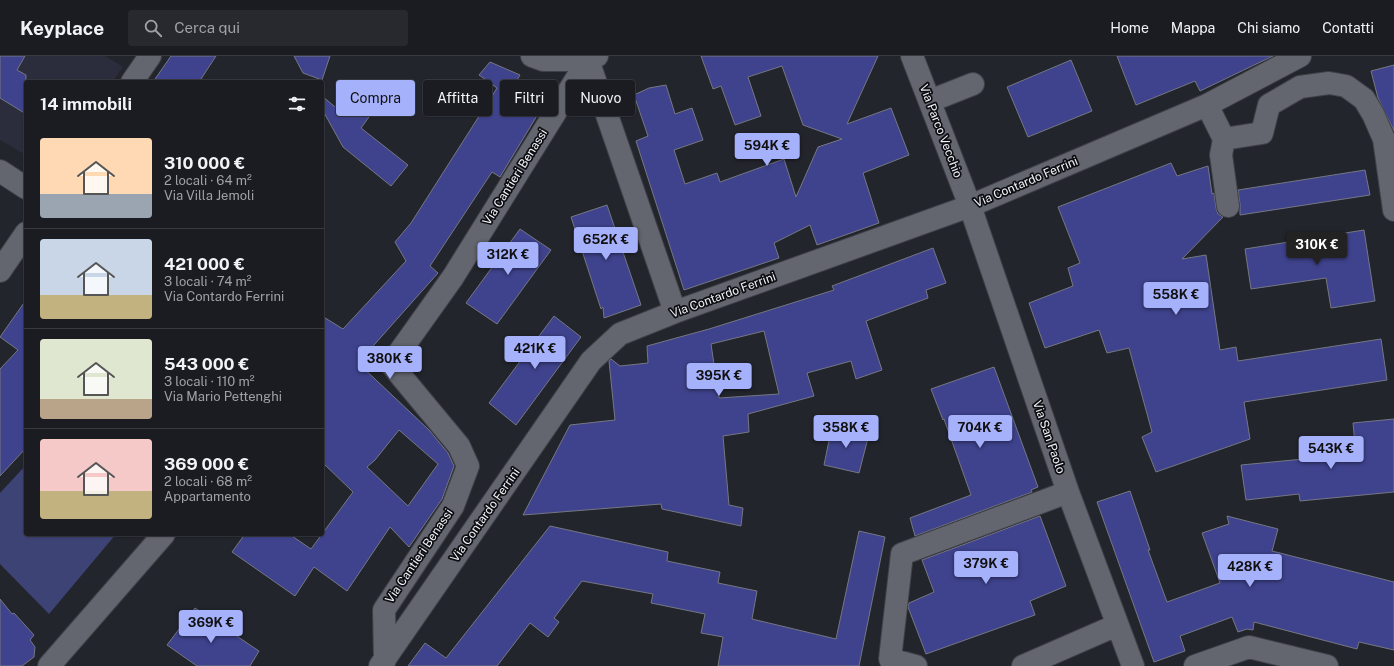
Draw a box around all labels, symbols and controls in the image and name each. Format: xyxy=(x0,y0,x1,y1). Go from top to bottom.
search box xyxy=(128,10,408,46)
text: Keyplace xyxy=(20,17,104,39)
icon: search xyxy=(142,17,164,39)
text: Cerca qui xyxy=(174,19,240,36)
text: Home xyxy=(1110,20,1149,36)
text: Mappa xyxy=(1171,20,1215,36)
text: Chi siamo xyxy=(1237,20,1300,36)
text: Contatti xyxy=(1322,20,1374,36)
chip: Compra xyxy=(336,80,415,116)
chip: Affitta xyxy=(423,80,492,116)
chip: Filtri xyxy=(500,80,558,116)
chip: Nuovo xyxy=(566,80,635,116)
street label: Via Parco Vecchio xyxy=(917,82,965,180)
icon: filters xyxy=(286,93,308,115)
text: 14 immobili xyxy=(40,94,132,114)
street label: Via Cantieri Benassi xyxy=(480,126,550,228)
pin: 594K € xyxy=(734,133,800,167)
text: 594K € xyxy=(744,138,790,153)
text: 310 000 € xyxy=(164,153,245,173)
icon: home xyxy=(72,154,120,202)
street label: Via Contardo Ferrini xyxy=(972,154,1080,210)
text: 2 locali · 64 m² xyxy=(164,173,252,188)
text: Via Villa Jemoli xyxy=(164,188,254,203)
pin: 652K € xyxy=(573,227,639,261)
text: 652K € xyxy=(583,232,629,247)
pin: 310K € xyxy=(1284,232,1350,266)
text: 310K € xyxy=(1295,237,1339,252)
pin: 312K € xyxy=(475,242,541,276)
text: 312K € xyxy=(486,247,530,262)
text: 421 000 € xyxy=(164,254,245,274)
icon: home xyxy=(72,255,120,303)
street label: Via Contardo Ferrini xyxy=(668,269,778,321)
text: 3 locali · 74 m² xyxy=(164,274,252,289)
pin: 558K € xyxy=(1143,282,1209,316)
text: 558K € xyxy=(1153,287,1200,302)
text: Via Contardo Ferrini xyxy=(164,289,284,304)
pin: 421K € xyxy=(502,336,568,370)
text: 421K € xyxy=(513,341,557,356)
pin: 380K € xyxy=(357,346,423,380)
text: 380K € xyxy=(367,351,413,366)
text: 543 000 € xyxy=(164,354,249,374)
icon: home xyxy=(72,355,120,403)
pin: 395K € xyxy=(686,363,752,397)
text: 395K € xyxy=(696,368,742,383)
text: 3 locali · 110 m² xyxy=(164,374,255,389)
text: Via Mario Pettenghi xyxy=(164,389,282,404)
street label: Via San Paolo xyxy=(1030,399,1068,475)
pin: 358K € xyxy=(813,415,879,449)
pin: 704K € xyxy=(947,415,1013,449)
text: 358K € xyxy=(823,420,869,435)
text: 704K € xyxy=(957,420,1003,435)
pin: 543K € xyxy=(1298,436,1364,470)
text: 543K € xyxy=(1308,441,1354,456)
text: 369 000 € xyxy=(164,454,249,474)
icon: home xyxy=(72,455,120,503)
street label: Via Contardo Ferrini xyxy=(447,465,523,564)
text: 2 locali · 68 m² xyxy=(164,474,252,489)
text: Appartamento xyxy=(164,489,251,504)
street label: Via Cantieri Benassi xyxy=(382,506,456,606)
pin: 379K € xyxy=(953,551,1019,585)
pin: 428K € xyxy=(1217,554,1283,588)
text: 379K € xyxy=(963,556,1009,571)
text: 428K € xyxy=(1227,559,1273,574)
pin: 369K € xyxy=(178,610,244,644)
text: 369K € xyxy=(188,615,234,630)

